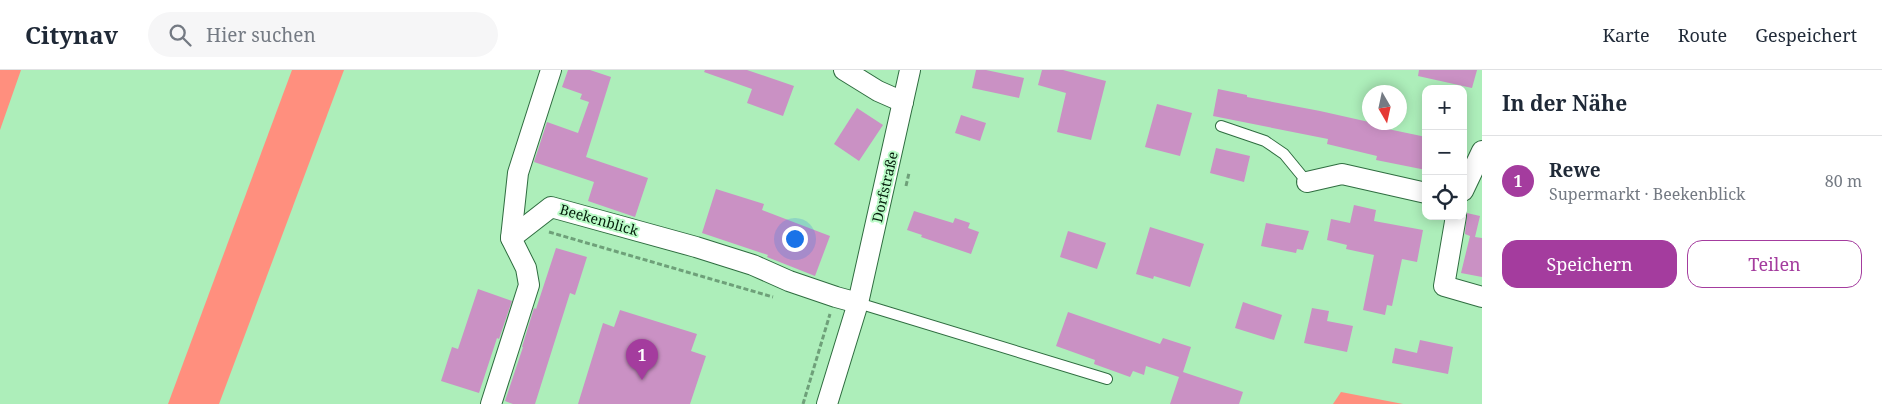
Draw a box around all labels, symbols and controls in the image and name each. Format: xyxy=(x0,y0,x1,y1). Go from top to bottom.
search box xyxy=(148,12,498,57)
text: Citynav xyxy=(25,18,118,51)
icon: search xyxy=(166,21,194,49)
text: Hier suchen xyxy=(206,22,316,48)
text: Karte xyxy=(1602,23,1650,47)
text: Route xyxy=(1678,23,1727,47)
text: Gespeichert xyxy=(1755,23,1857,47)
north arrow xyxy=(1362,85,1407,130)
map controls xyxy=(1422,85,1467,220)
button: + xyxy=(1422,85,1467,130)
text: In der Nähe xyxy=(1502,89,1627,117)
button: − xyxy=(1422,130,1467,175)
street label: Dorfstraße xyxy=(867,150,902,224)
text: Rewe xyxy=(1549,157,1601,183)
text: 1 xyxy=(1513,170,1523,192)
text: 80 m xyxy=(1825,170,1862,192)
button: locate xyxy=(1422,175,1467,220)
text: Supermarkt · Beekenblick xyxy=(1549,183,1745,205)
street label: Beekenblick xyxy=(558,199,641,240)
your location xyxy=(782,226,808,252)
button: Speichern xyxy=(1502,240,1677,288)
button: Teilen xyxy=(1687,240,1862,288)
pin: 1 xyxy=(626,339,658,380)

